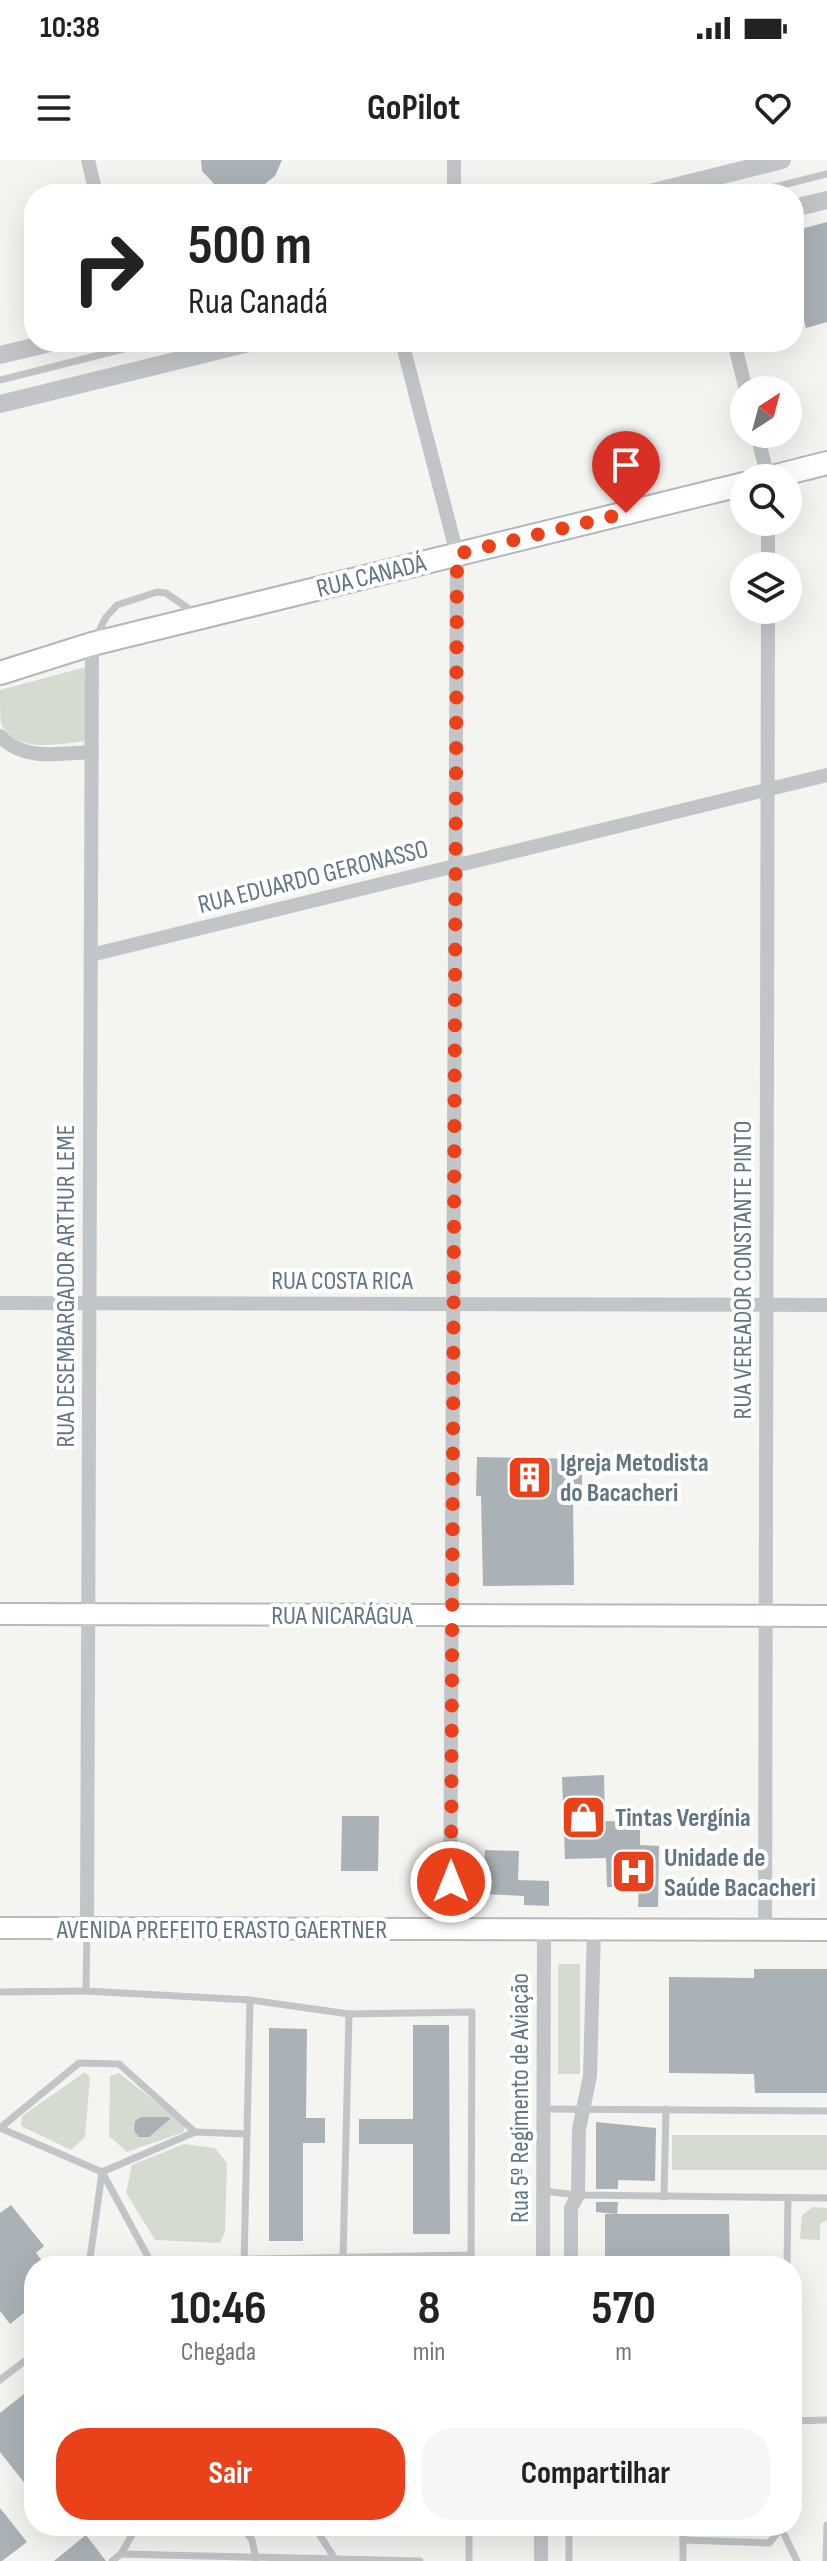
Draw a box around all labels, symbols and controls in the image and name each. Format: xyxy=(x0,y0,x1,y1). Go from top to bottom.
text: 10:38 xyxy=(40,10,100,46)
icon: menu xyxy=(32,86,76,130)
icon: heart xyxy=(751,86,795,130)
text: GoPilot xyxy=(367,87,460,130)
text: 500 m xyxy=(188,213,312,280)
icon: right xyxy=(56,216,160,320)
text: Rua Canadá xyxy=(188,281,328,324)
north arrow xyxy=(730,376,802,448)
map controls xyxy=(730,376,802,624)
pin xyxy=(592,431,660,513)
icon: arrive xyxy=(604,443,648,487)
button: search xyxy=(730,464,802,536)
street label: RUA CANADÁ xyxy=(313,548,430,605)
button: layers xyxy=(730,552,802,624)
street label: RUA EDUARDO GERONASSO xyxy=(195,834,432,921)
street label: RUA VEREADOR CONSTANTE PINTO xyxy=(728,1121,759,1419)
street label: RUA DESEMBARGADOR ARTHUR LEME xyxy=(51,1124,82,1448)
street label: RUA COSTA RICA xyxy=(271,1266,414,1297)
place label: Igreja Metodista do Bacacheri xyxy=(560,1448,709,1509)
building icon: Igreja Metodista do Bacacheri xyxy=(505,1453,553,1501)
street label: RUA NICARÁGUA xyxy=(271,1601,414,1632)
shop icon: Tintas Vergínia xyxy=(560,1793,608,1841)
place label: Tintas Vergínia xyxy=(615,1803,751,1834)
position arrow xyxy=(409,1840,493,1924)
place label: Unidade de Saúde Bacacheri xyxy=(664,1843,816,1904)
hospital icon: Unidade de Saúde Bacacheri xyxy=(609,1848,657,1896)
street label: AVENIDA PREFEITO ERASTO GAERTNER xyxy=(56,1915,387,1946)
street label: Rua 5º Regimento de Aviação xyxy=(505,1973,536,2223)
text: 10:46 xyxy=(170,2280,267,2337)
text: 8 xyxy=(418,2280,440,2337)
text: 570 xyxy=(591,2280,656,2337)
text: Chegada xyxy=(181,2337,256,2368)
text: min xyxy=(413,2337,445,2368)
text: m xyxy=(615,2337,632,2368)
button: Sair xyxy=(56,2428,405,2520)
button: Compartilhar xyxy=(421,2428,770,2520)

